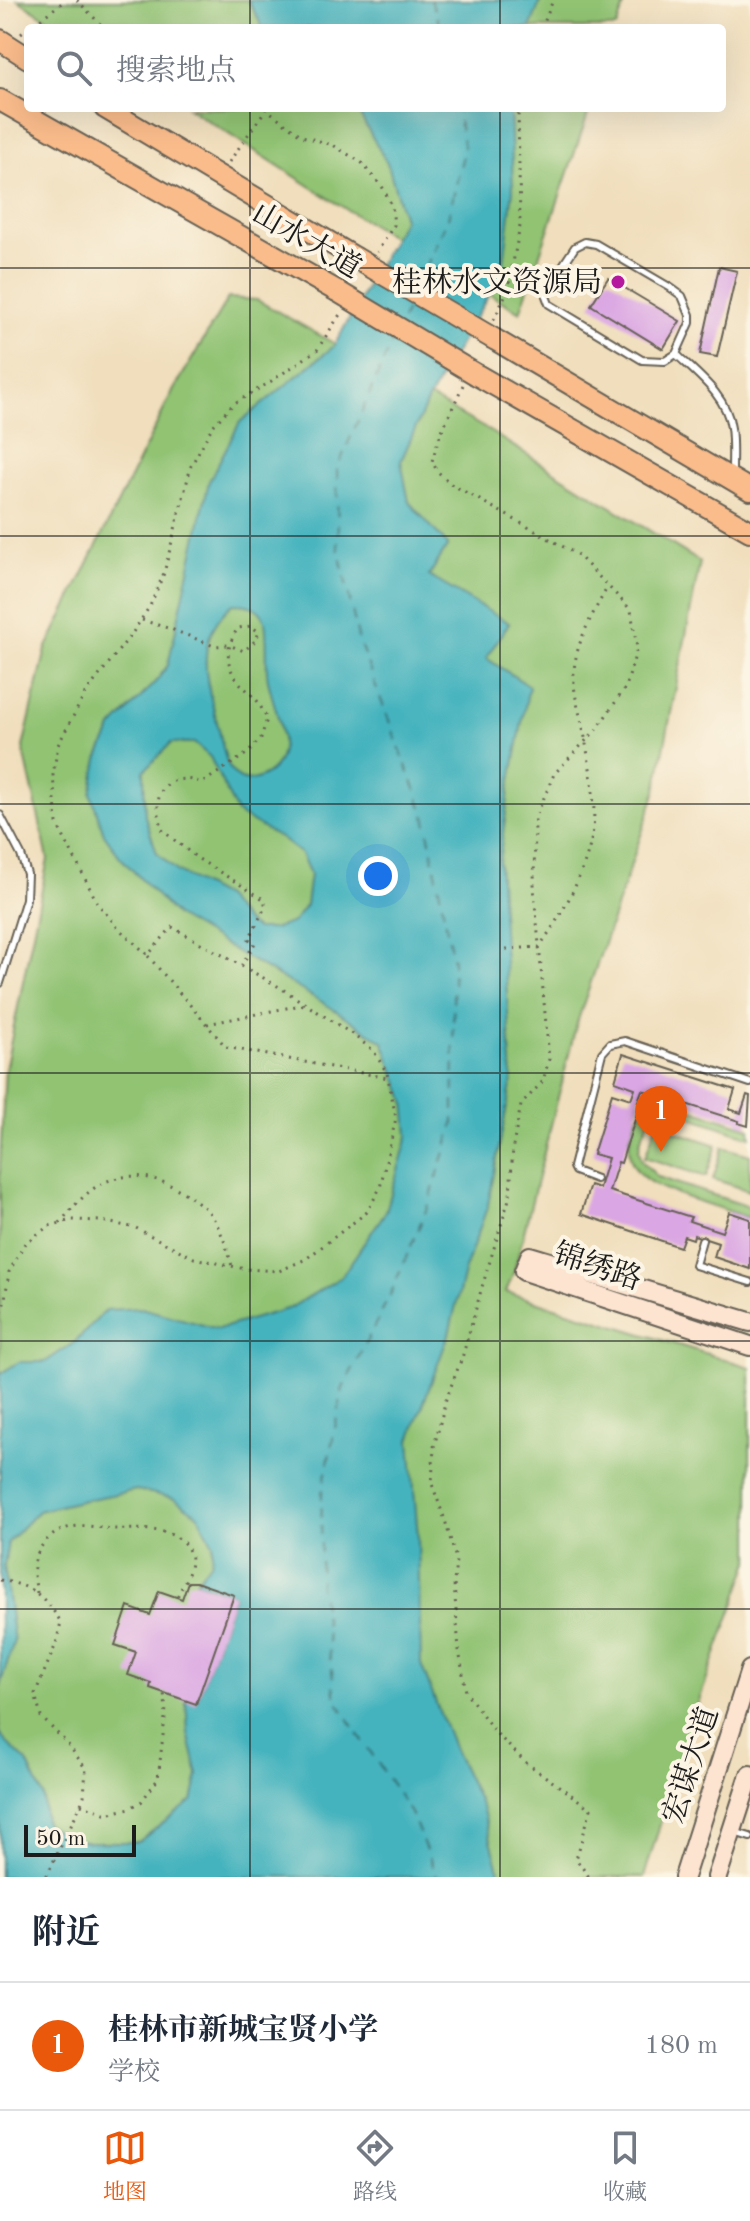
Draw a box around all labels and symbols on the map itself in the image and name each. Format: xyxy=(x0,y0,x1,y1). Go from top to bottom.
street label: 山水大道 xyxy=(247,196,367,285)
place label: 桂林水文资源局 xyxy=(392,266,602,299)
marker: 桂林水文资源局 xyxy=(609,273,627,291)
your location xyxy=(358,856,398,896)
pin: 1 xyxy=(635,1086,687,1152)
street label: 锦绣路 xyxy=(550,1237,646,1296)
street label: 宏谋大道 xyxy=(656,1703,725,1827)
scale bar xyxy=(24,1821,136,1857)

